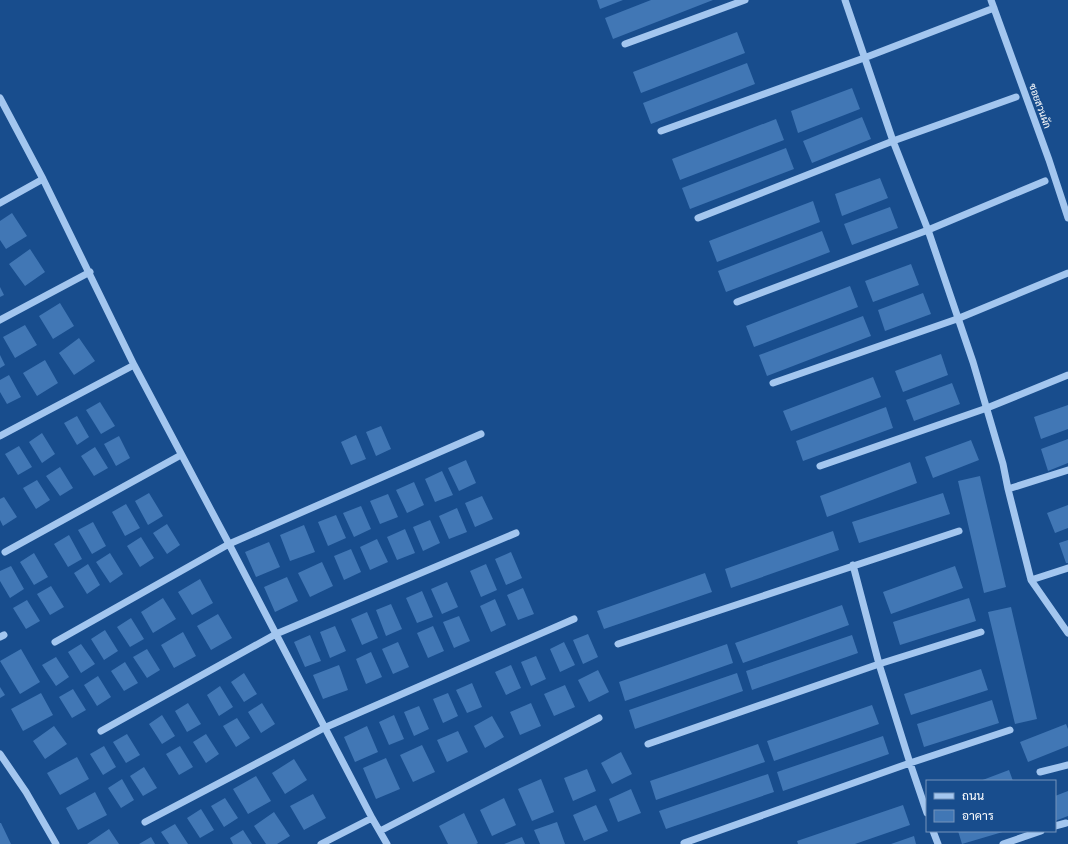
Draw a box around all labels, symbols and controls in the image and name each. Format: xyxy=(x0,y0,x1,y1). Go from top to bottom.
street label: ซอยสวนผัก xyxy=(1027,82,1054,130)
legend xyxy=(926,780,1056,832)
text: ถนน xyxy=(962,789,985,802)
text: อาคาร xyxy=(962,809,994,822)

